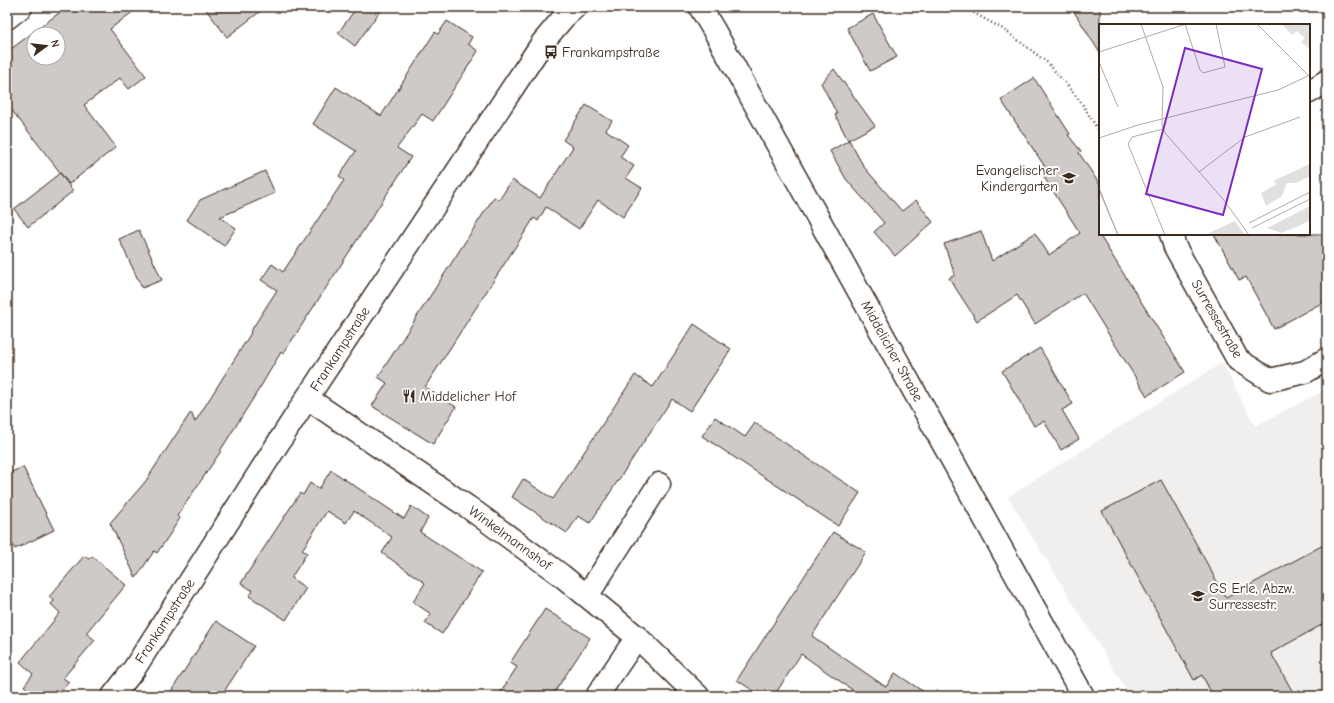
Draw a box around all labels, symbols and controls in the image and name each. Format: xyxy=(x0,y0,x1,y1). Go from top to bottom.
inset map xyxy=(1099,24,1310,235)
north arrow xyxy=(26,26,66,66)
text: N xyxy=(48,38,62,49)
bus stop icon: Frankampstraße xyxy=(543,44,559,60)
place label: Frankampstraße xyxy=(562,44,660,61)
place label: Evangelischer Kindergarten xyxy=(976,162,1058,195)
school or university icon: Evangelischer Kindergarten xyxy=(1061,170,1077,186)
street label: Surressestraße xyxy=(1188,277,1246,361)
street label: Middelicher Straße xyxy=(857,297,927,405)
street label: Frankampstraße xyxy=(306,303,374,395)
restaurant icon: Middelicher Hof xyxy=(401,388,417,404)
place label: Middelicher Hof xyxy=(420,388,517,405)
street label: Winkelmannshof xyxy=(465,502,556,574)
street label: Frankampstraße xyxy=(131,575,199,667)
place label: GS Erle, Abzw. Surressestr. xyxy=(1209,580,1294,613)
school or university icon: GS Erle, Abzw. Surressestr. xyxy=(1190,588,1206,604)

